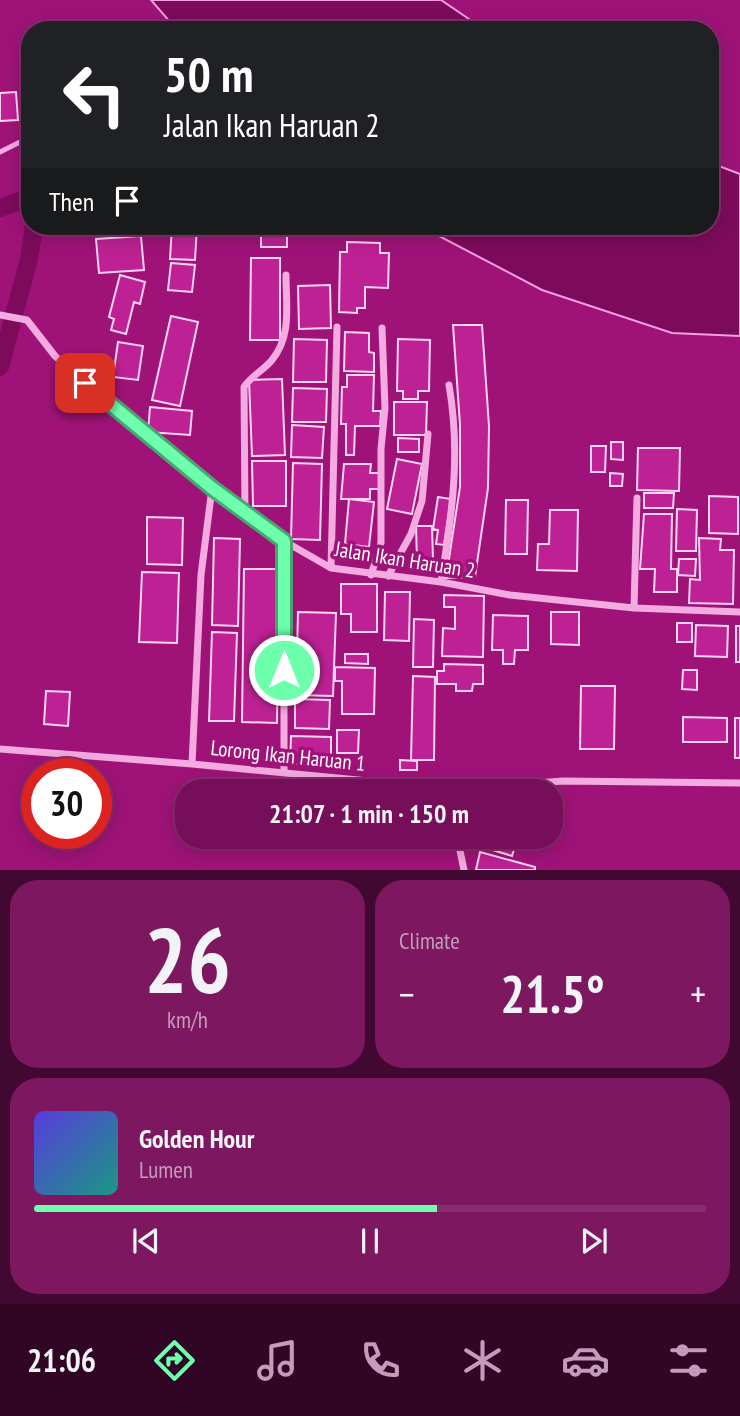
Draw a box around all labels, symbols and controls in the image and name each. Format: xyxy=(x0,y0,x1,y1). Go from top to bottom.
text: 50 m xyxy=(164,42,253,106)
icon: left xyxy=(49,49,140,140)
text: Jalan Ikan Haruan 2 xyxy=(164,104,380,146)
icon: arrive xyxy=(108,182,146,220)
text: Then xyxy=(49,185,94,218)
pin xyxy=(55,353,115,413)
icon: arrive xyxy=(66,364,104,402)
street label: Jalan Ikan Haruan 2 xyxy=(332,535,477,584)
position arrow xyxy=(247,633,321,707)
street label: Lorong Ikan Haruan 1 xyxy=(209,734,367,777)
speed limit sign: 30 xyxy=(21,758,112,849)
text: 21:07 · 1 min · 150 m xyxy=(269,797,469,830)
text: 26 xyxy=(144,900,231,1018)
text: Climate xyxy=(399,926,460,955)
text: 21.5° xyxy=(500,960,605,1027)
text: − xyxy=(399,969,415,1018)
text: + xyxy=(690,969,706,1018)
text: km/h xyxy=(167,1005,208,1034)
text: Golden Hour xyxy=(139,1122,254,1155)
text: Lumen xyxy=(139,1155,193,1184)
icon: previous xyxy=(127,1222,165,1260)
icon: pause xyxy=(351,1222,389,1260)
icon: next xyxy=(575,1222,613,1260)
icon: directions xyxy=(150,1336,199,1385)
icon: music xyxy=(253,1336,302,1385)
icon: phone xyxy=(356,1336,405,1385)
icon: climate xyxy=(458,1336,507,1385)
icon: car xyxy=(561,1336,610,1385)
icon: filters xyxy=(664,1336,713,1385)
text: 21:06 xyxy=(27,1339,96,1381)

